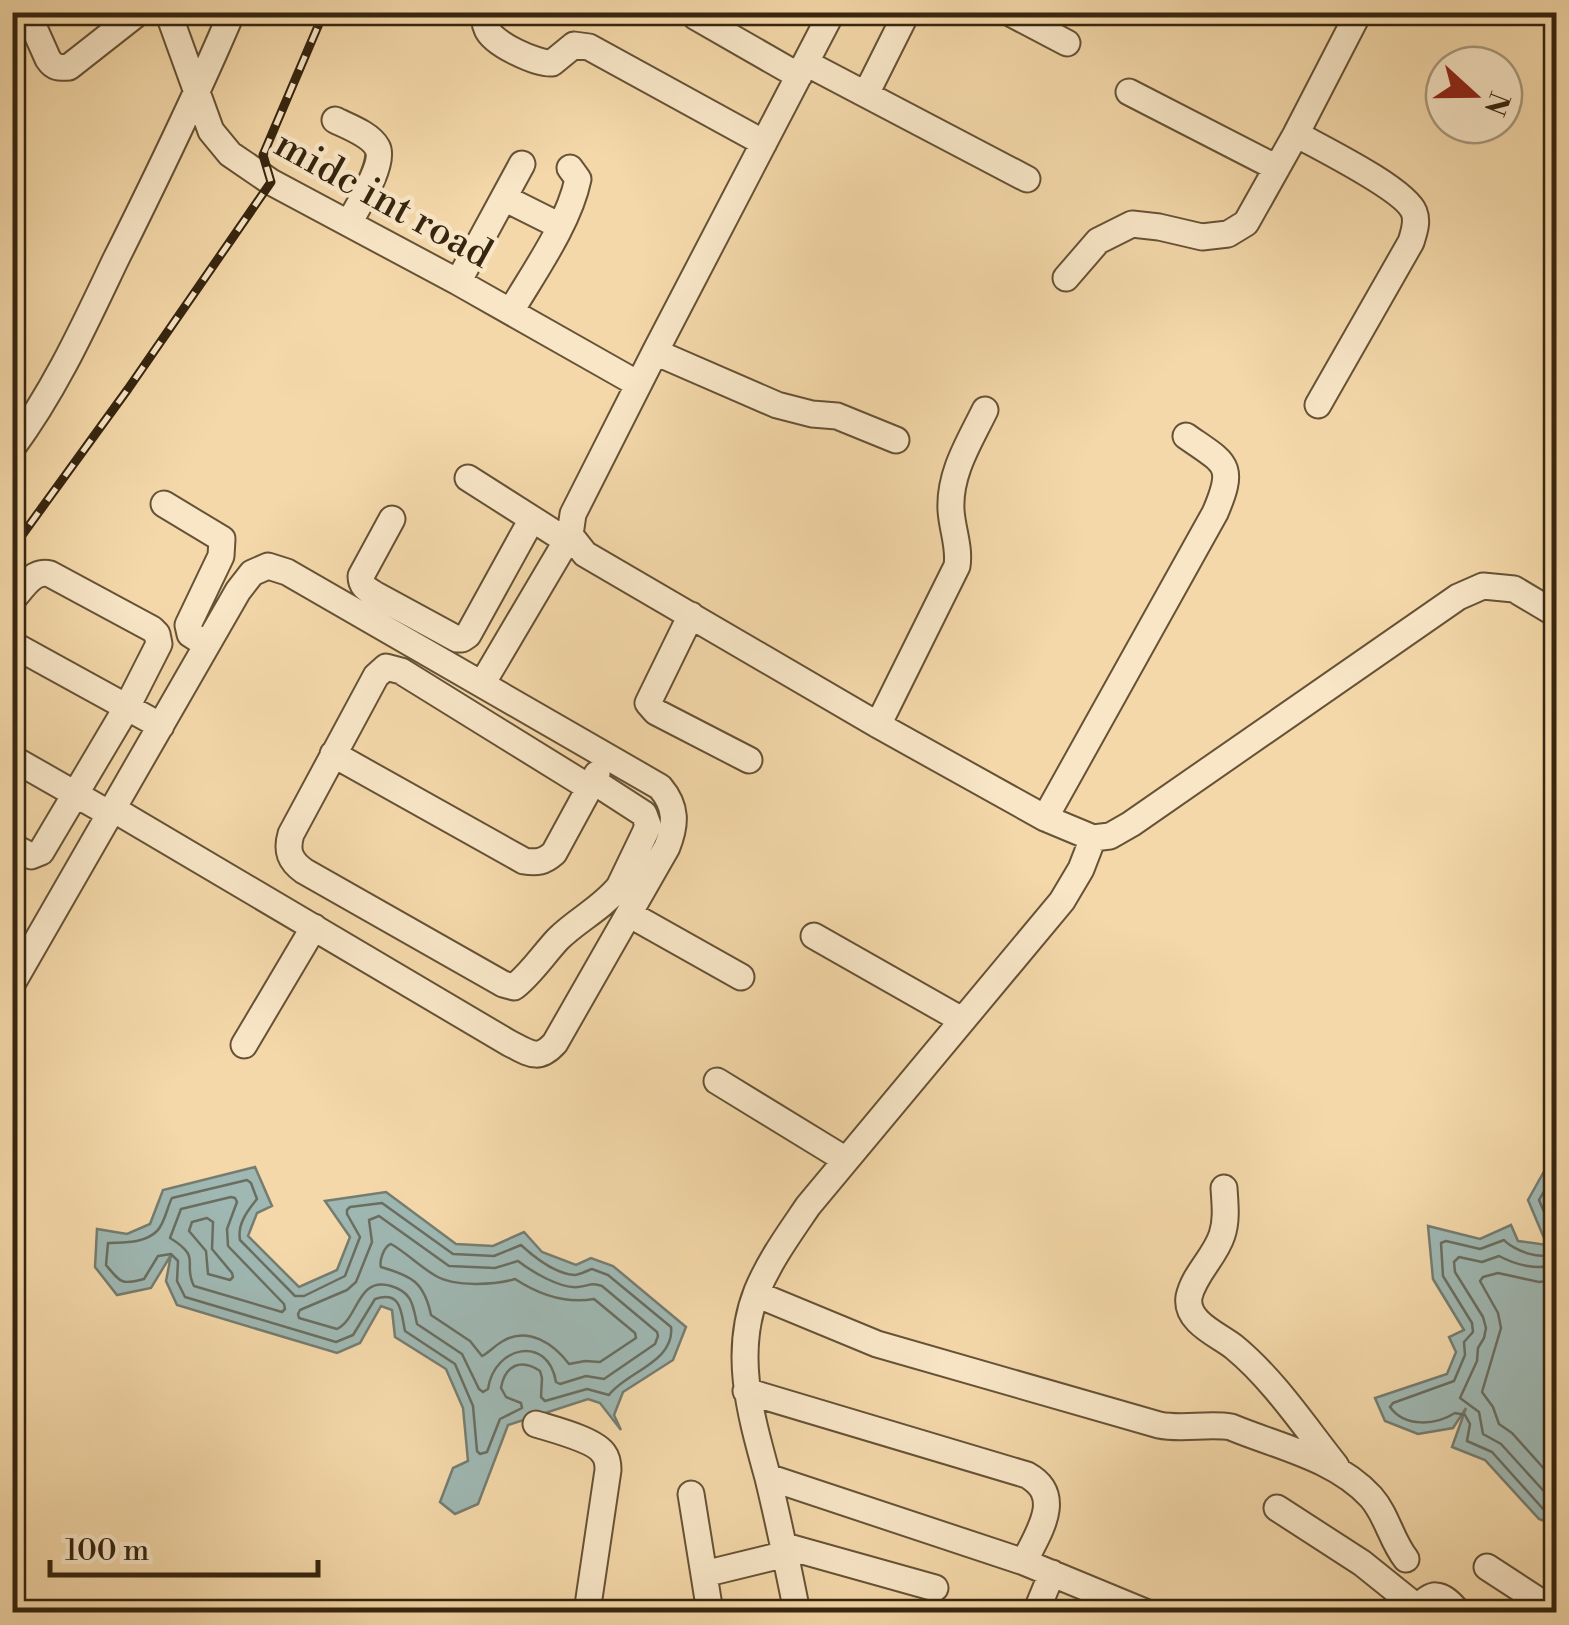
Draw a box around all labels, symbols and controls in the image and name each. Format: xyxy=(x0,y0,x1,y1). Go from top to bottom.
north arrow xyxy=(1424,45,1524,145)
text: N xyxy=(1476,87,1516,120)
street label: midc int road xyxy=(265,119,501,280)
scale bar xyxy=(50,1515,318,1577)
text: 100 m xyxy=(65,1532,149,1570)

